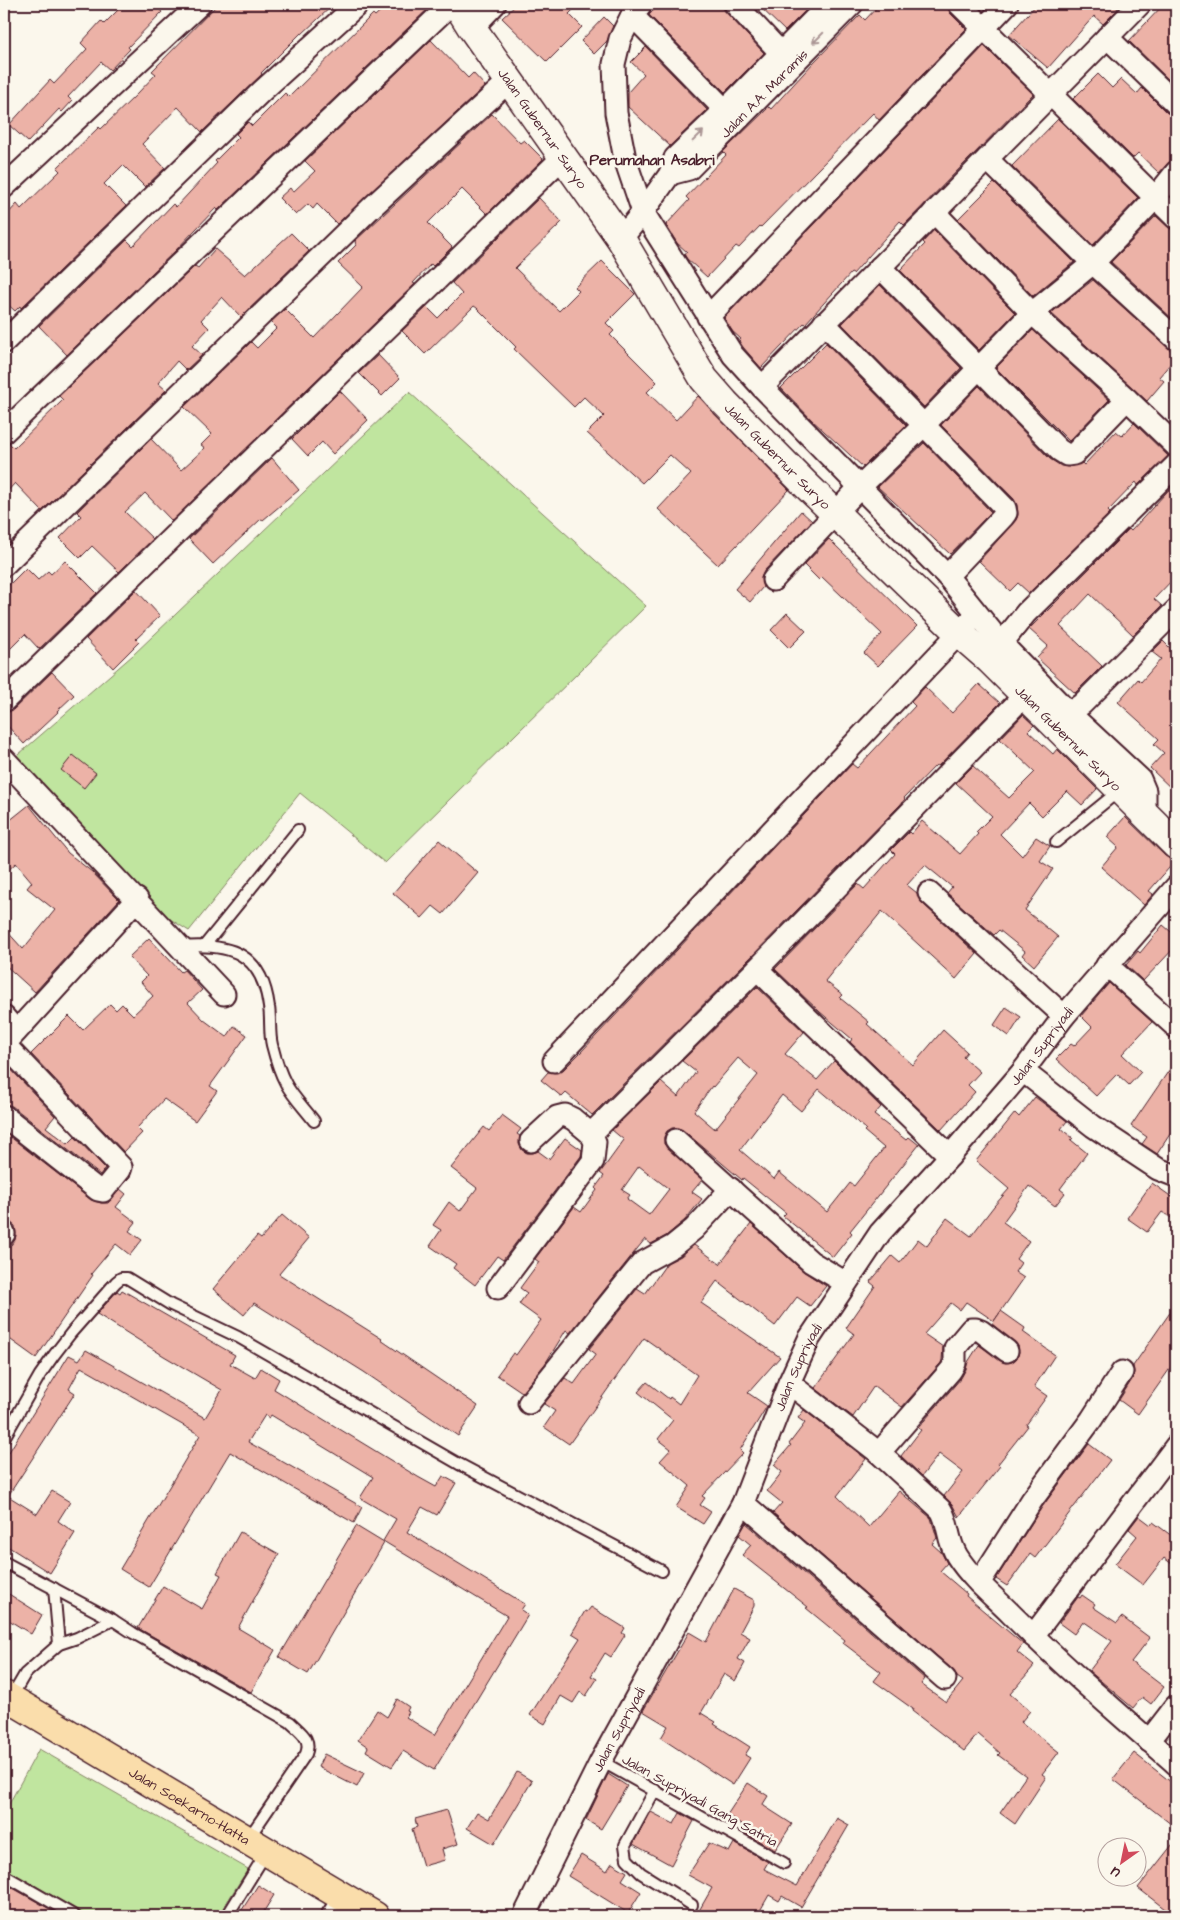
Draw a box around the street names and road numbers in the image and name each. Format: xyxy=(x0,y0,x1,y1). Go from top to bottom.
street label: Jalan A.A. Maramis xyxy=(716,45,813,143)
street label: Jalan Gubernur Suryo xyxy=(492,64,592,193)
street label: Jalan Gubernur Suryo xyxy=(719,399,835,515)
street label: Jalan Gubernur Suryo xyxy=(1010,681,1126,796)
street label: Jalan Supriyadi xyxy=(1006,1003,1079,1091)
street label: Jalan Supriyadi xyxy=(770,1320,827,1414)
street label: Jalan Supriyadi xyxy=(588,1684,651,1776)
street label: Jalan Supriyadi Gang Satria xyxy=(618,1750,781,1852)
street label: Jalan Soekarno-Hatta xyxy=(125,1763,253,1850)

